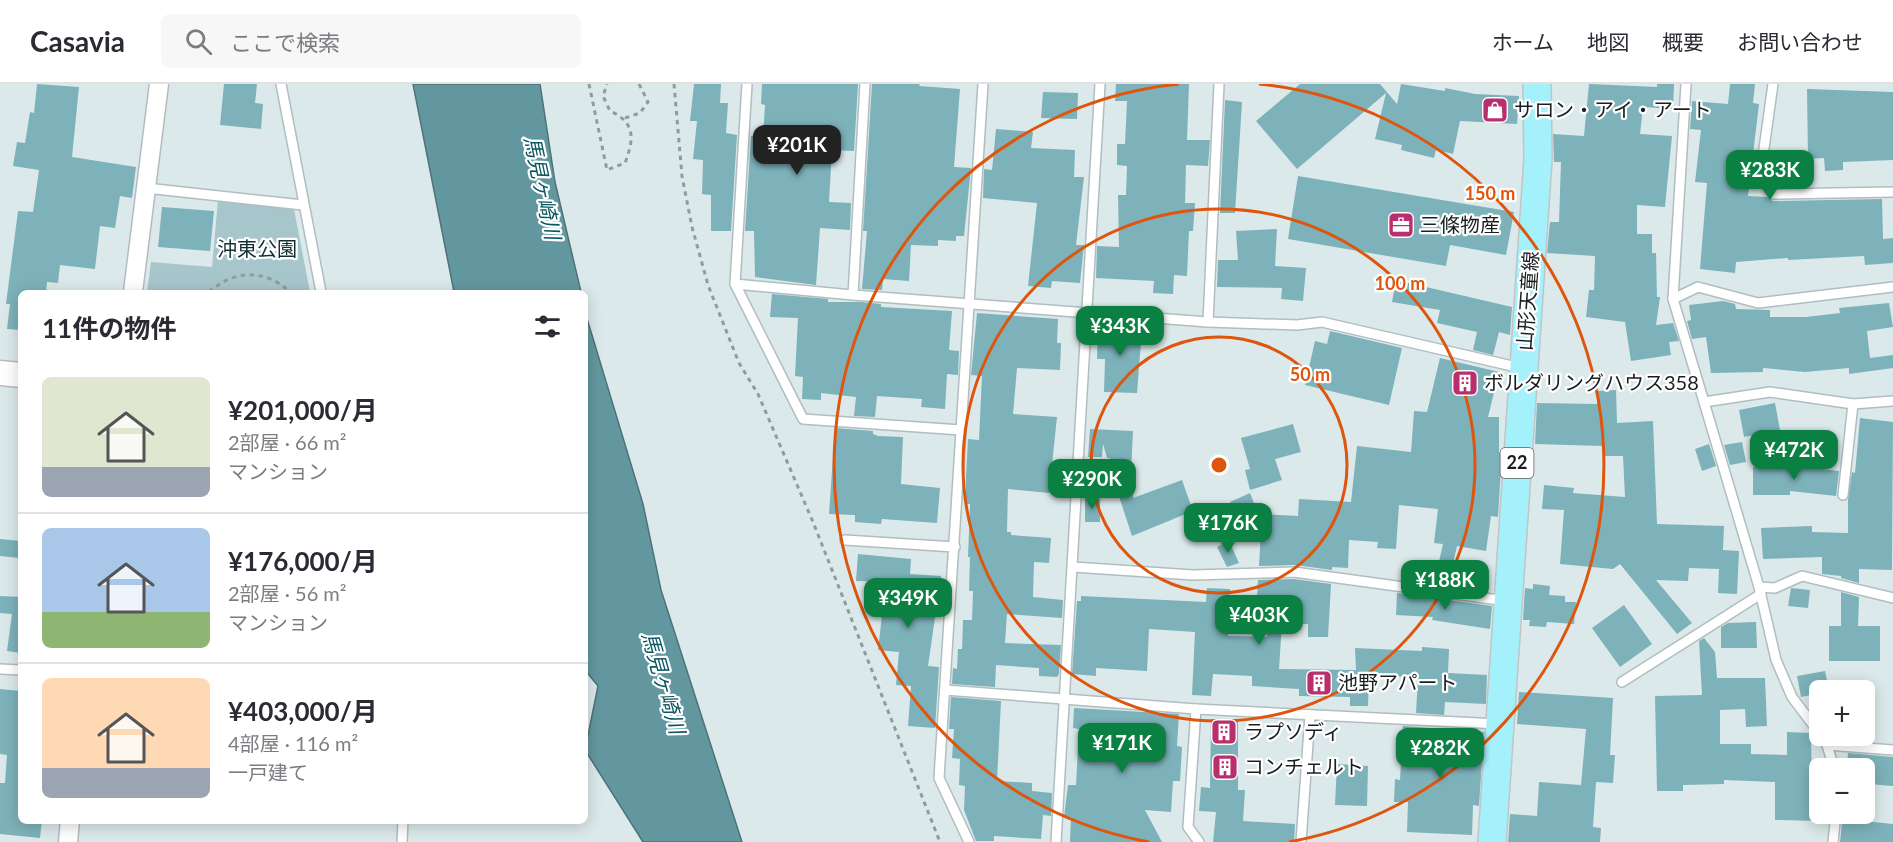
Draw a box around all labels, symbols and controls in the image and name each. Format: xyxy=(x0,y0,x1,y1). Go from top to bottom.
search box xyxy=(161,14,581,68)
text: Casavia xyxy=(30,24,125,58)
icon: search xyxy=(182,25,215,58)
text: ここで検索 xyxy=(230,29,340,56)
text: ホーム xyxy=(1492,29,1554,54)
text: 地図 xyxy=(1587,29,1629,54)
text: 概要 xyxy=(1662,29,1704,54)
text: お問い合わせ xyxy=(1737,29,1863,54)
shop icon: サロン・アイ・アート xyxy=(1480,95,1510,125)
place label: サロン・アイ・アート xyxy=(1514,97,1712,121)
pin: ¥201K xyxy=(755,125,839,176)
text: ¥201K xyxy=(767,132,827,156)
water label: 馬見ヶ崎川 xyxy=(520,134,567,244)
pin: ¥283K xyxy=(1728,150,1812,201)
text: ¥283K xyxy=(1740,157,1800,181)
text: 150 m xyxy=(1465,182,1515,204)
office icon: 三條物産 xyxy=(1386,210,1416,240)
place label: 三條物産 xyxy=(1420,212,1500,236)
park label: 沖東公園 xyxy=(217,236,297,260)
street label: 山形天童線 xyxy=(1512,250,1542,352)
text: 100 m xyxy=(1375,272,1425,294)
pin: ¥343K xyxy=(1078,306,1162,357)
icon: filters xyxy=(531,310,564,343)
text: 11件の物件 xyxy=(42,312,176,344)
text: ¥343K xyxy=(1090,313,1150,337)
text: 50 m xyxy=(1290,363,1330,385)
building icon: ボルダリングハウス358 xyxy=(1450,368,1480,398)
place label: ボルダリングハウス358 xyxy=(1484,370,1699,394)
text: ¥201,000/月 xyxy=(228,394,378,426)
icon: home xyxy=(90,401,162,473)
text: 2部屋 · 66 m² xyxy=(228,430,347,454)
pin: ¥472K xyxy=(1752,430,1836,481)
text: ¥472K xyxy=(1764,437,1824,461)
road number: 22 xyxy=(1500,448,1534,478)
centre of rings xyxy=(1209,455,1229,475)
text: マンション xyxy=(228,459,328,483)
pin: ¥290K xyxy=(1050,459,1134,510)
text: ¥290K xyxy=(1062,466,1122,490)
pin: ¥176K xyxy=(1186,503,1270,554)
text: ¥176K xyxy=(1198,510,1258,534)
text: ¥176,000/月 xyxy=(228,545,378,577)
icon: home xyxy=(90,552,162,624)
pin: ¥188K xyxy=(1403,560,1487,611)
text: ¥188K xyxy=(1415,567,1475,591)
pin: ¥349K xyxy=(866,578,950,629)
text: 2部屋 · 56 m² xyxy=(228,581,347,605)
text: ¥349K xyxy=(878,585,938,609)
pin: ¥403K xyxy=(1217,595,1301,646)
text: ¥403K xyxy=(1229,602,1289,626)
text: マンション xyxy=(228,610,328,634)
water label: 馬見ヶ崎川 xyxy=(638,629,691,738)
building icon: 池野アパート xyxy=(1304,668,1334,698)
place label: 池野アパート xyxy=(1338,670,1458,694)
map controls xyxy=(1809,680,1875,824)
button: + xyxy=(1809,680,1875,746)
text: ¥403,000/月 xyxy=(228,695,378,727)
icon: home xyxy=(90,702,162,774)
building icon: ラプソディ xyxy=(1209,717,1239,747)
place label: ラプソディ xyxy=(1244,719,1343,743)
pin: ¥171K xyxy=(1080,723,1164,774)
pin: ¥282K xyxy=(1398,728,1482,779)
text: ¥171K xyxy=(1092,730,1152,754)
text: 4部屋 · 116 m² xyxy=(228,731,358,755)
text: ¥282K xyxy=(1410,735,1470,759)
building icon: コンチェルト xyxy=(1210,752,1240,782)
place label: コンチェルト xyxy=(1244,754,1364,778)
button: − xyxy=(1809,758,1875,824)
text: 一戸建て xyxy=(228,760,308,784)

